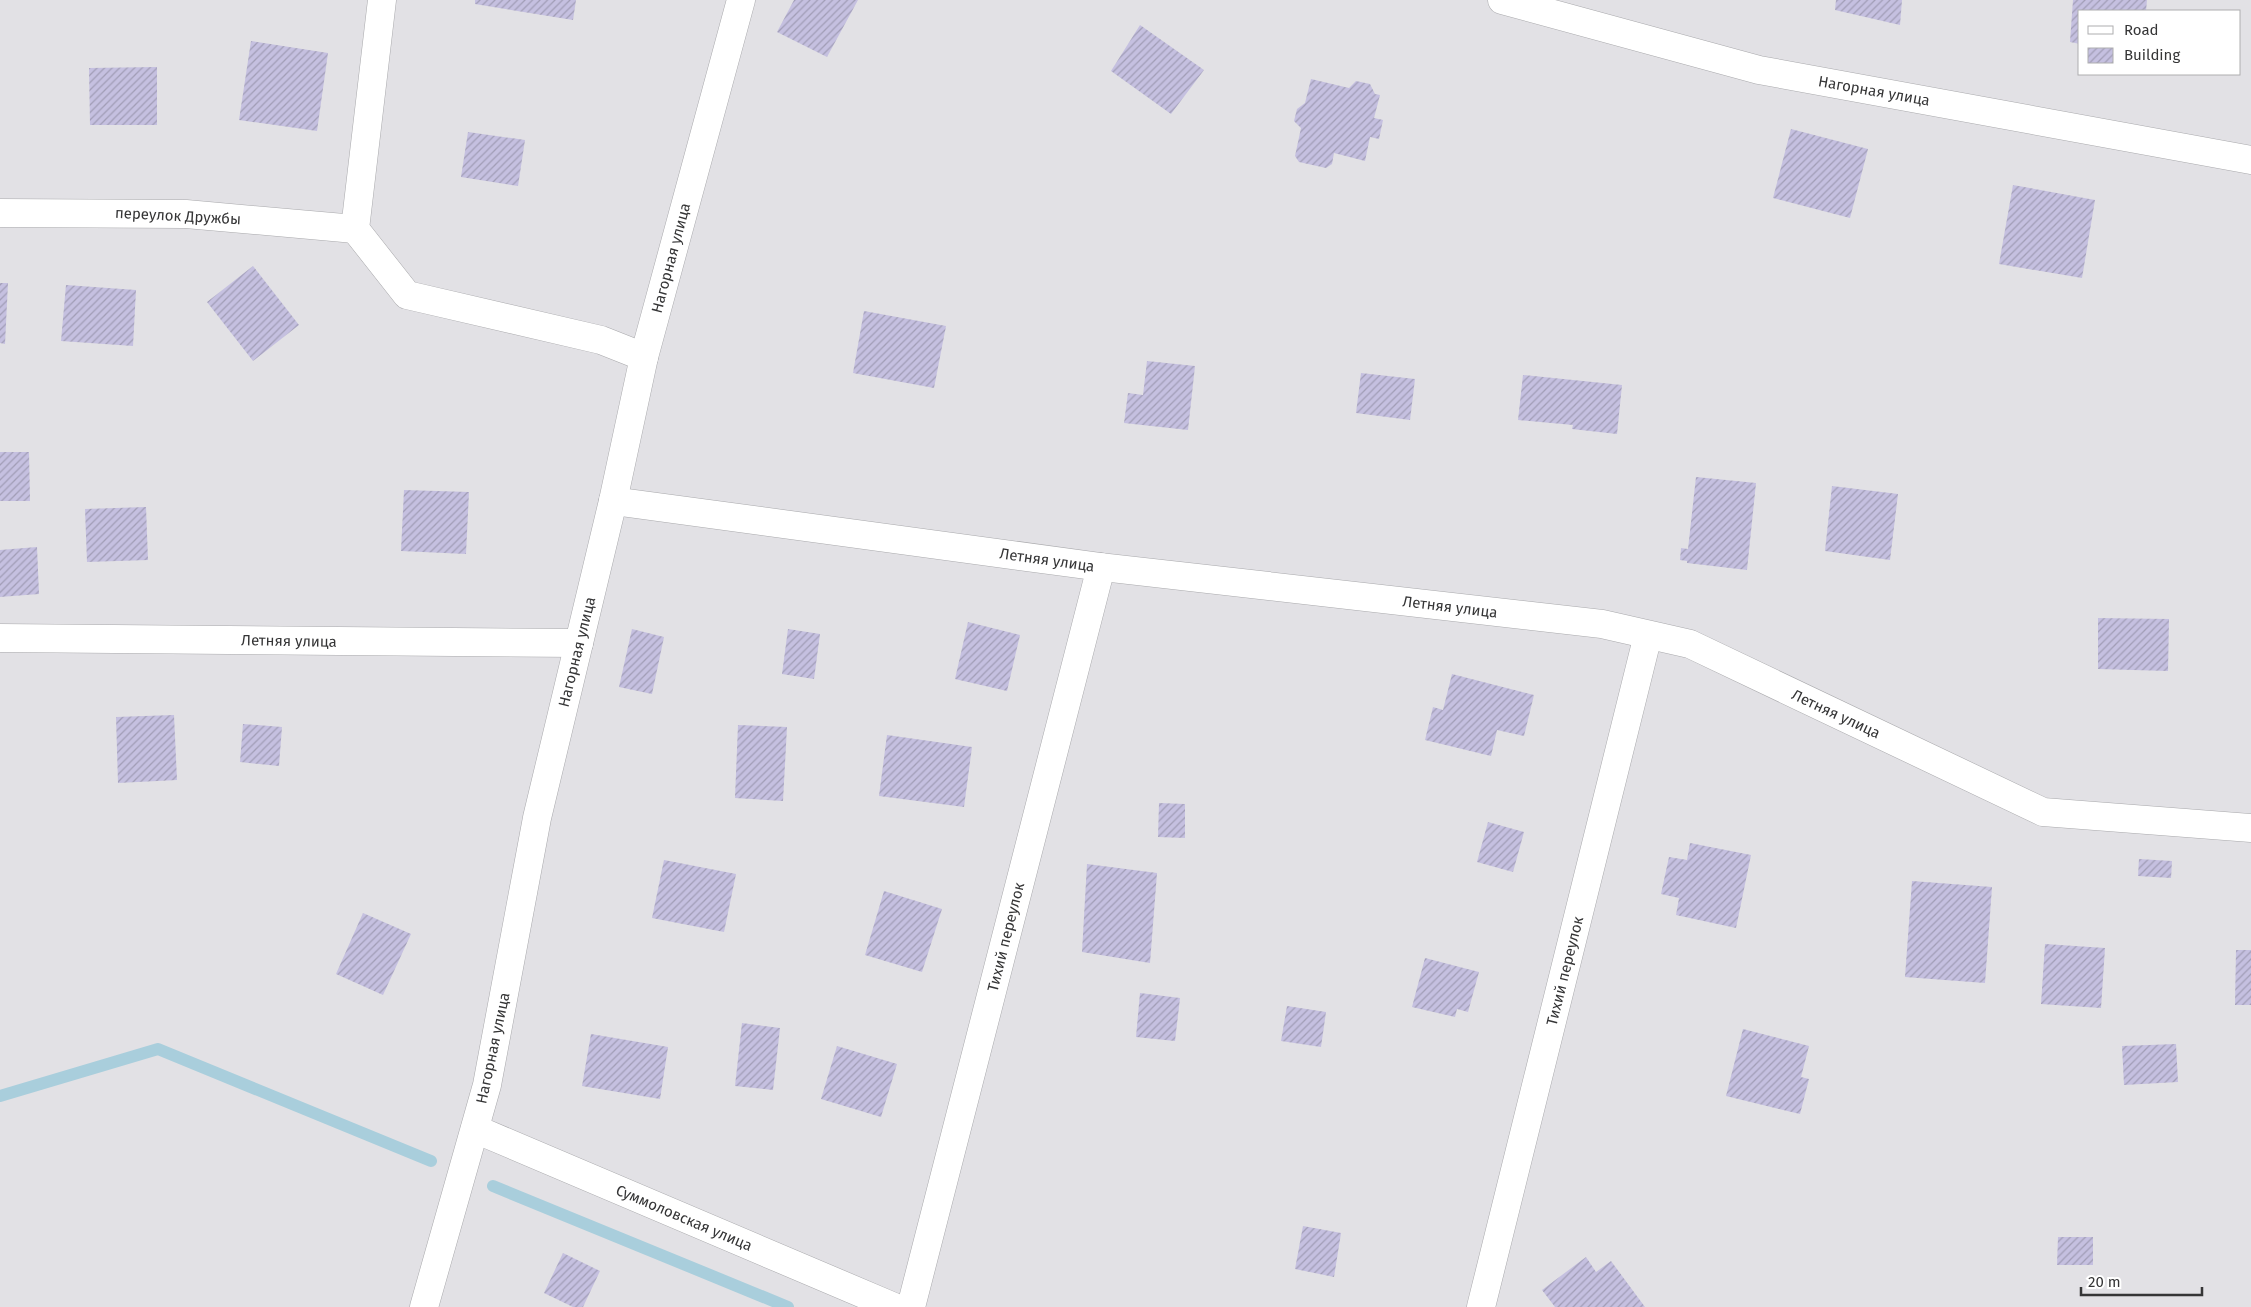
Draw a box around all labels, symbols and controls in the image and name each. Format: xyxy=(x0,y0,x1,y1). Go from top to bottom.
legend xyxy=(2078,10,2241,75)
text: Road xyxy=(2124,21,2159,39)
text: Building xyxy=(2124,46,2180,64)
street label: Нагорная улица xyxy=(1817,72,1931,110)
street label: Нагорная улица xyxy=(648,201,694,315)
street label: переулок Дружбы xyxy=(114,204,242,228)
street label: Летняя улица xyxy=(998,544,1096,576)
street label: Летняя улица xyxy=(1401,592,1499,622)
street label: Нагорная улица xyxy=(555,595,599,709)
street label: Летняя улица xyxy=(241,631,337,651)
street label: Летняя улица xyxy=(1789,686,1883,742)
street label: Тихий переулок xyxy=(984,880,1028,994)
street label: Тихий переулок xyxy=(1543,914,1587,1028)
street label: Нагорная улица xyxy=(472,991,514,1105)
street label: Суммоловская улица xyxy=(613,1181,755,1255)
scale bar xyxy=(2081,1264,2202,1296)
text: 20 m xyxy=(2088,1273,2121,1291)

